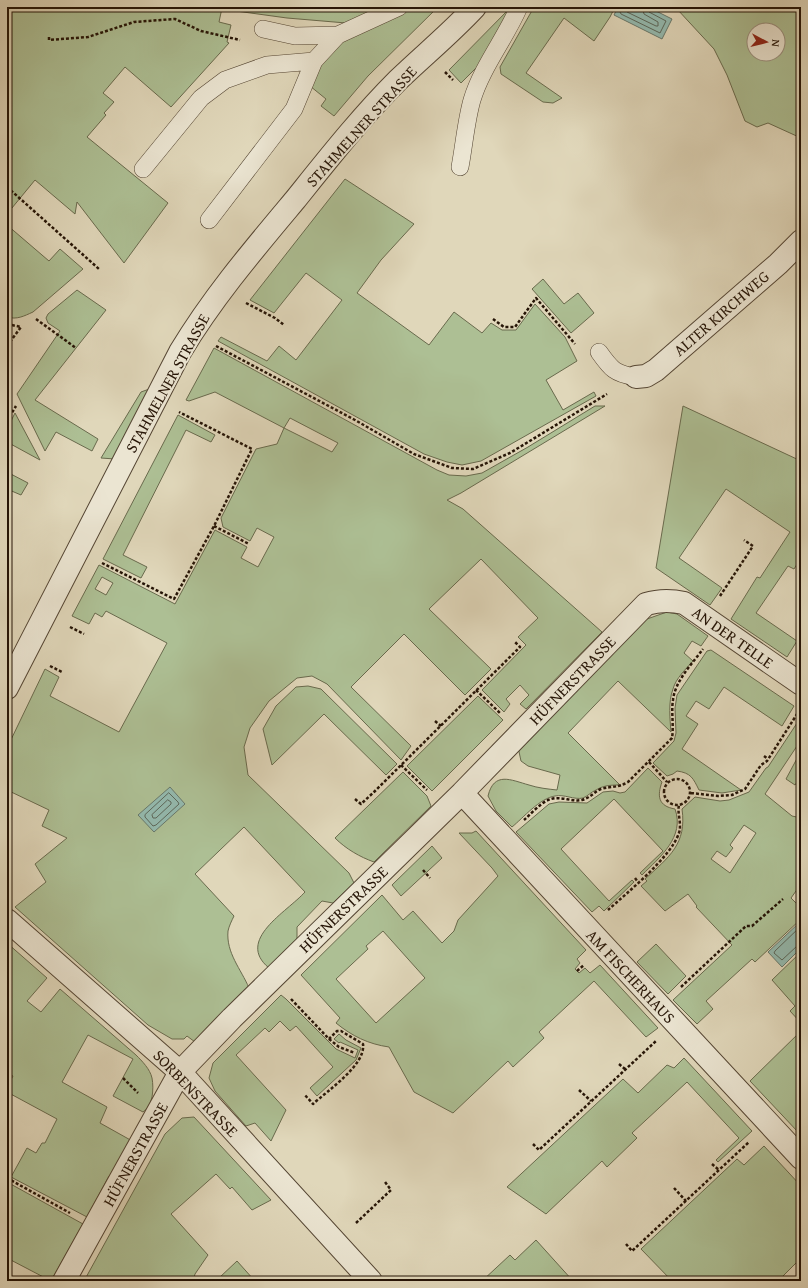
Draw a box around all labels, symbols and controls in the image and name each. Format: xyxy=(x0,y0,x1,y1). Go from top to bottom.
north arrow xyxy=(746,22,786,62)
text: N xyxy=(767,39,784,48)
street label: STAHMELNER STRASSE xyxy=(300,60,422,192)
street label: ALTER KIRCHWEG xyxy=(668,264,775,362)
street label: STAHMELNER STRASSE xyxy=(119,309,215,457)
street label: AN DER TELLE xyxy=(687,600,779,674)
street label: HÜFNERSTRASSE xyxy=(523,630,621,730)
street label: HÜFNERSTRASSE xyxy=(293,860,393,958)
street label: AM FISCHERHAUS xyxy=(581,923,681,1029)
street label: SORBENSTRASSE xyxy=(148,1044,244,1142)
street label: HÜFNERSTRASSE xyxy=(96,1097,174,1211)

